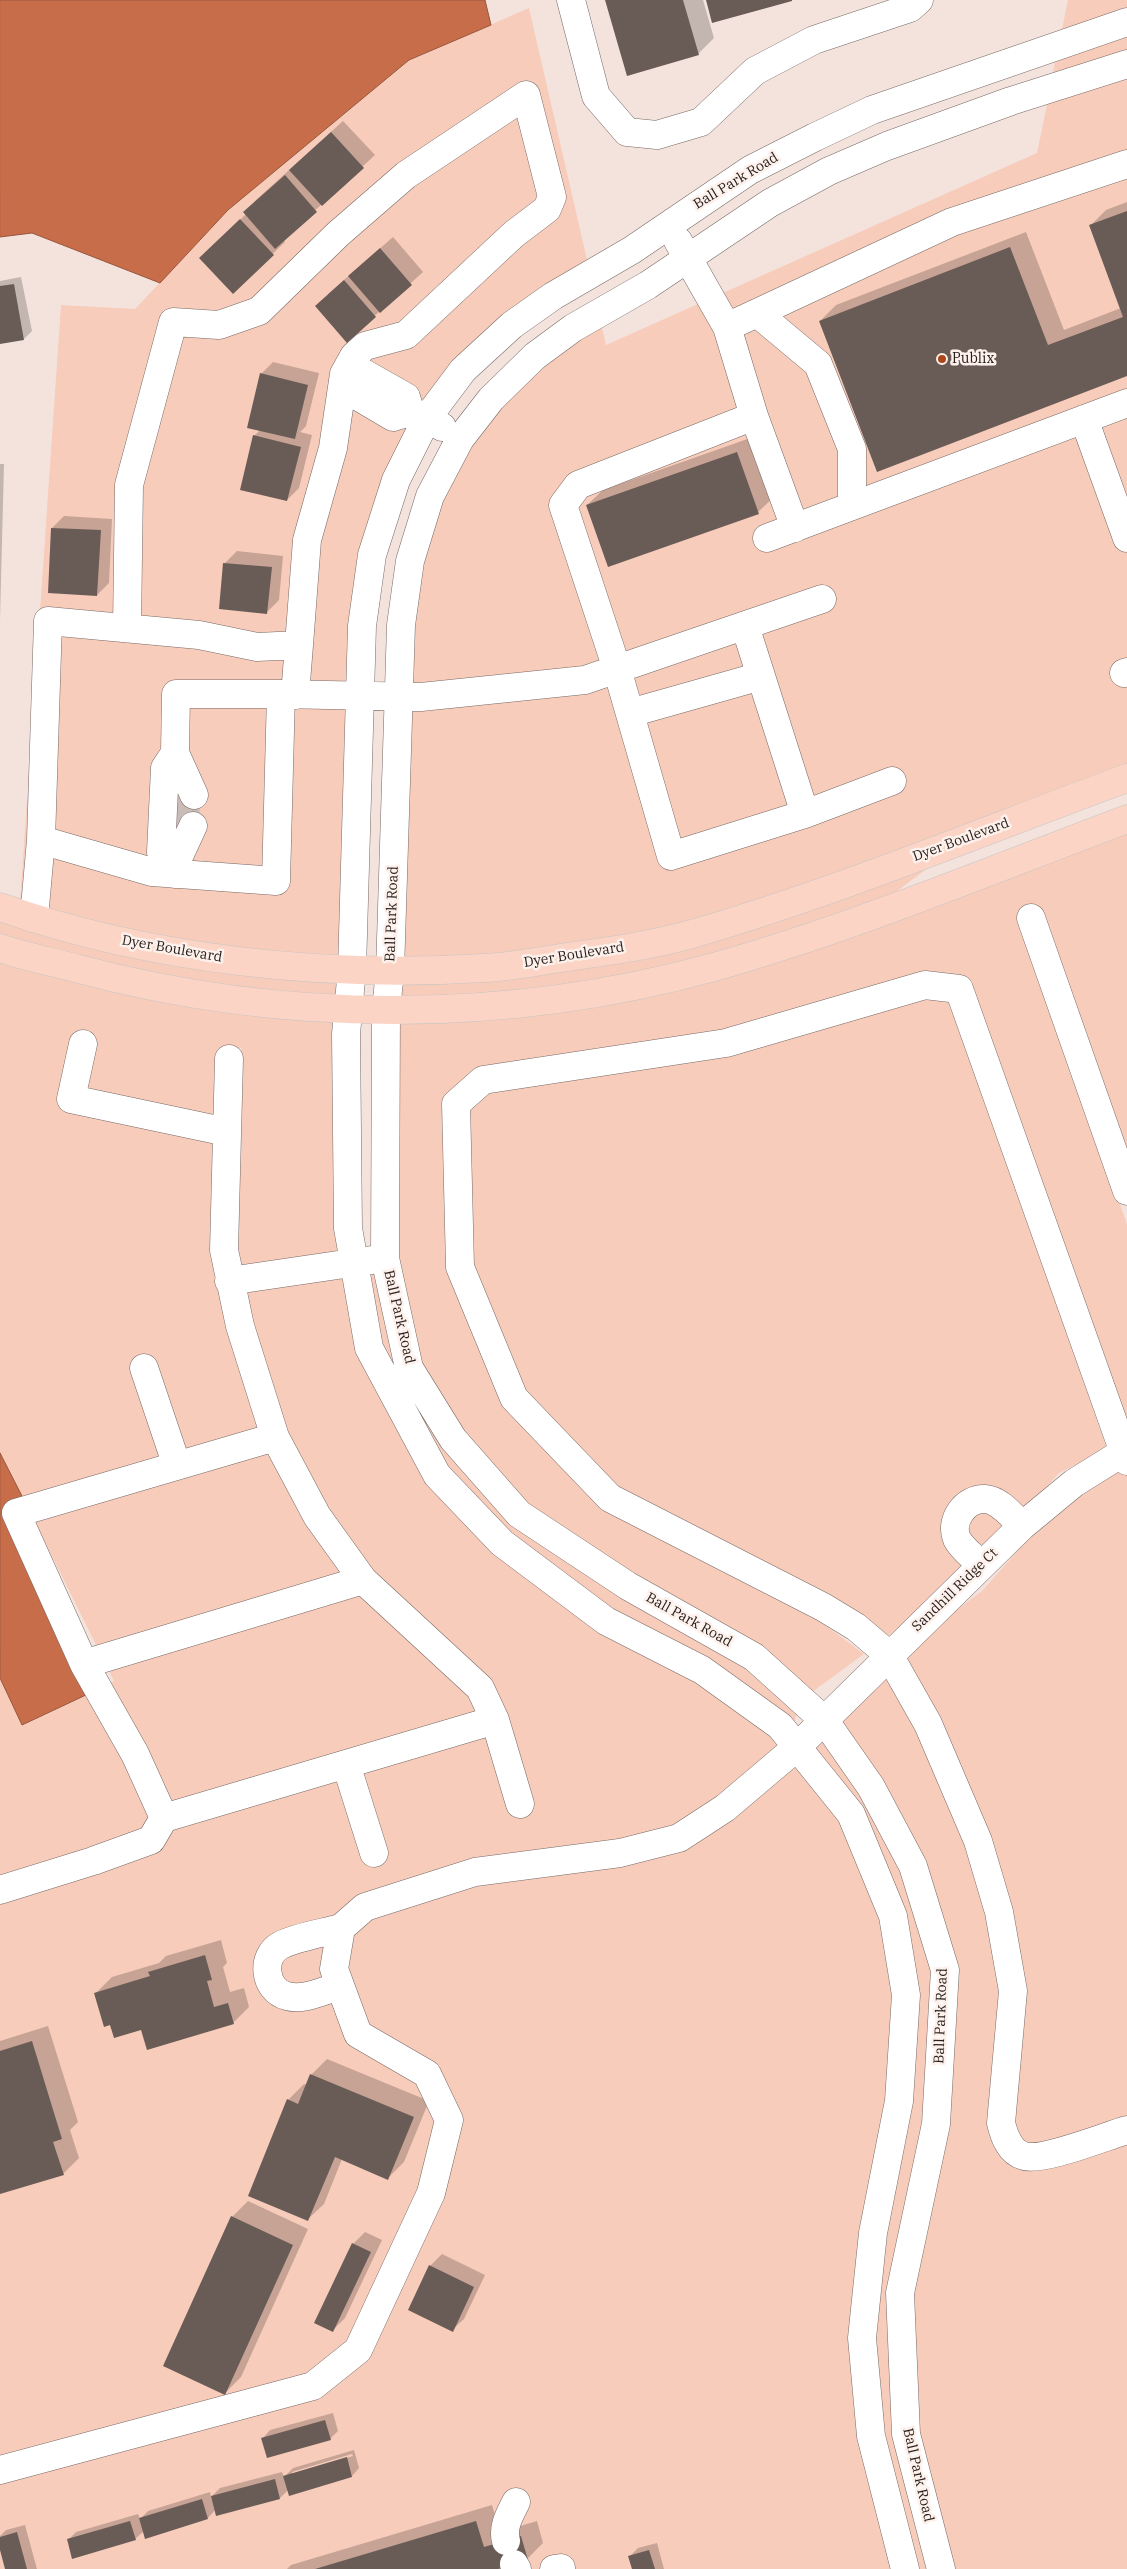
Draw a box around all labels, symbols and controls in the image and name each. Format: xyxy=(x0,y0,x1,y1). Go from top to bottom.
street label: Ball Park Road xyxy=(691,149,781,213)
place label: Publix xyxy=(952,351,994,367)
marker: Publix xyxy=(936,353,948,365)
street label: Dyer Boulevard xyxy=(910,815,1012,865)
street label: Ball Park Road xyxy=(382,866,402,962)
street label: Dyer Boulevard xyxy=(121,932,223,966)
street label: Dyer Boulevard xyxy=(523,939,625,971)
street label: Ball Park Road xyxy=(380,1268,418,1366)
street label: Sandhill Ridge Ct xyxy=(909,1545,1001,1635)
street label: Ball Park Road xyxy=(643,1589,735,1651)
street label: Ball Park Road xyxy=(931,1968,951,2064)
street label: Ball Park Road xyxy=(899,2426,937,2524)

